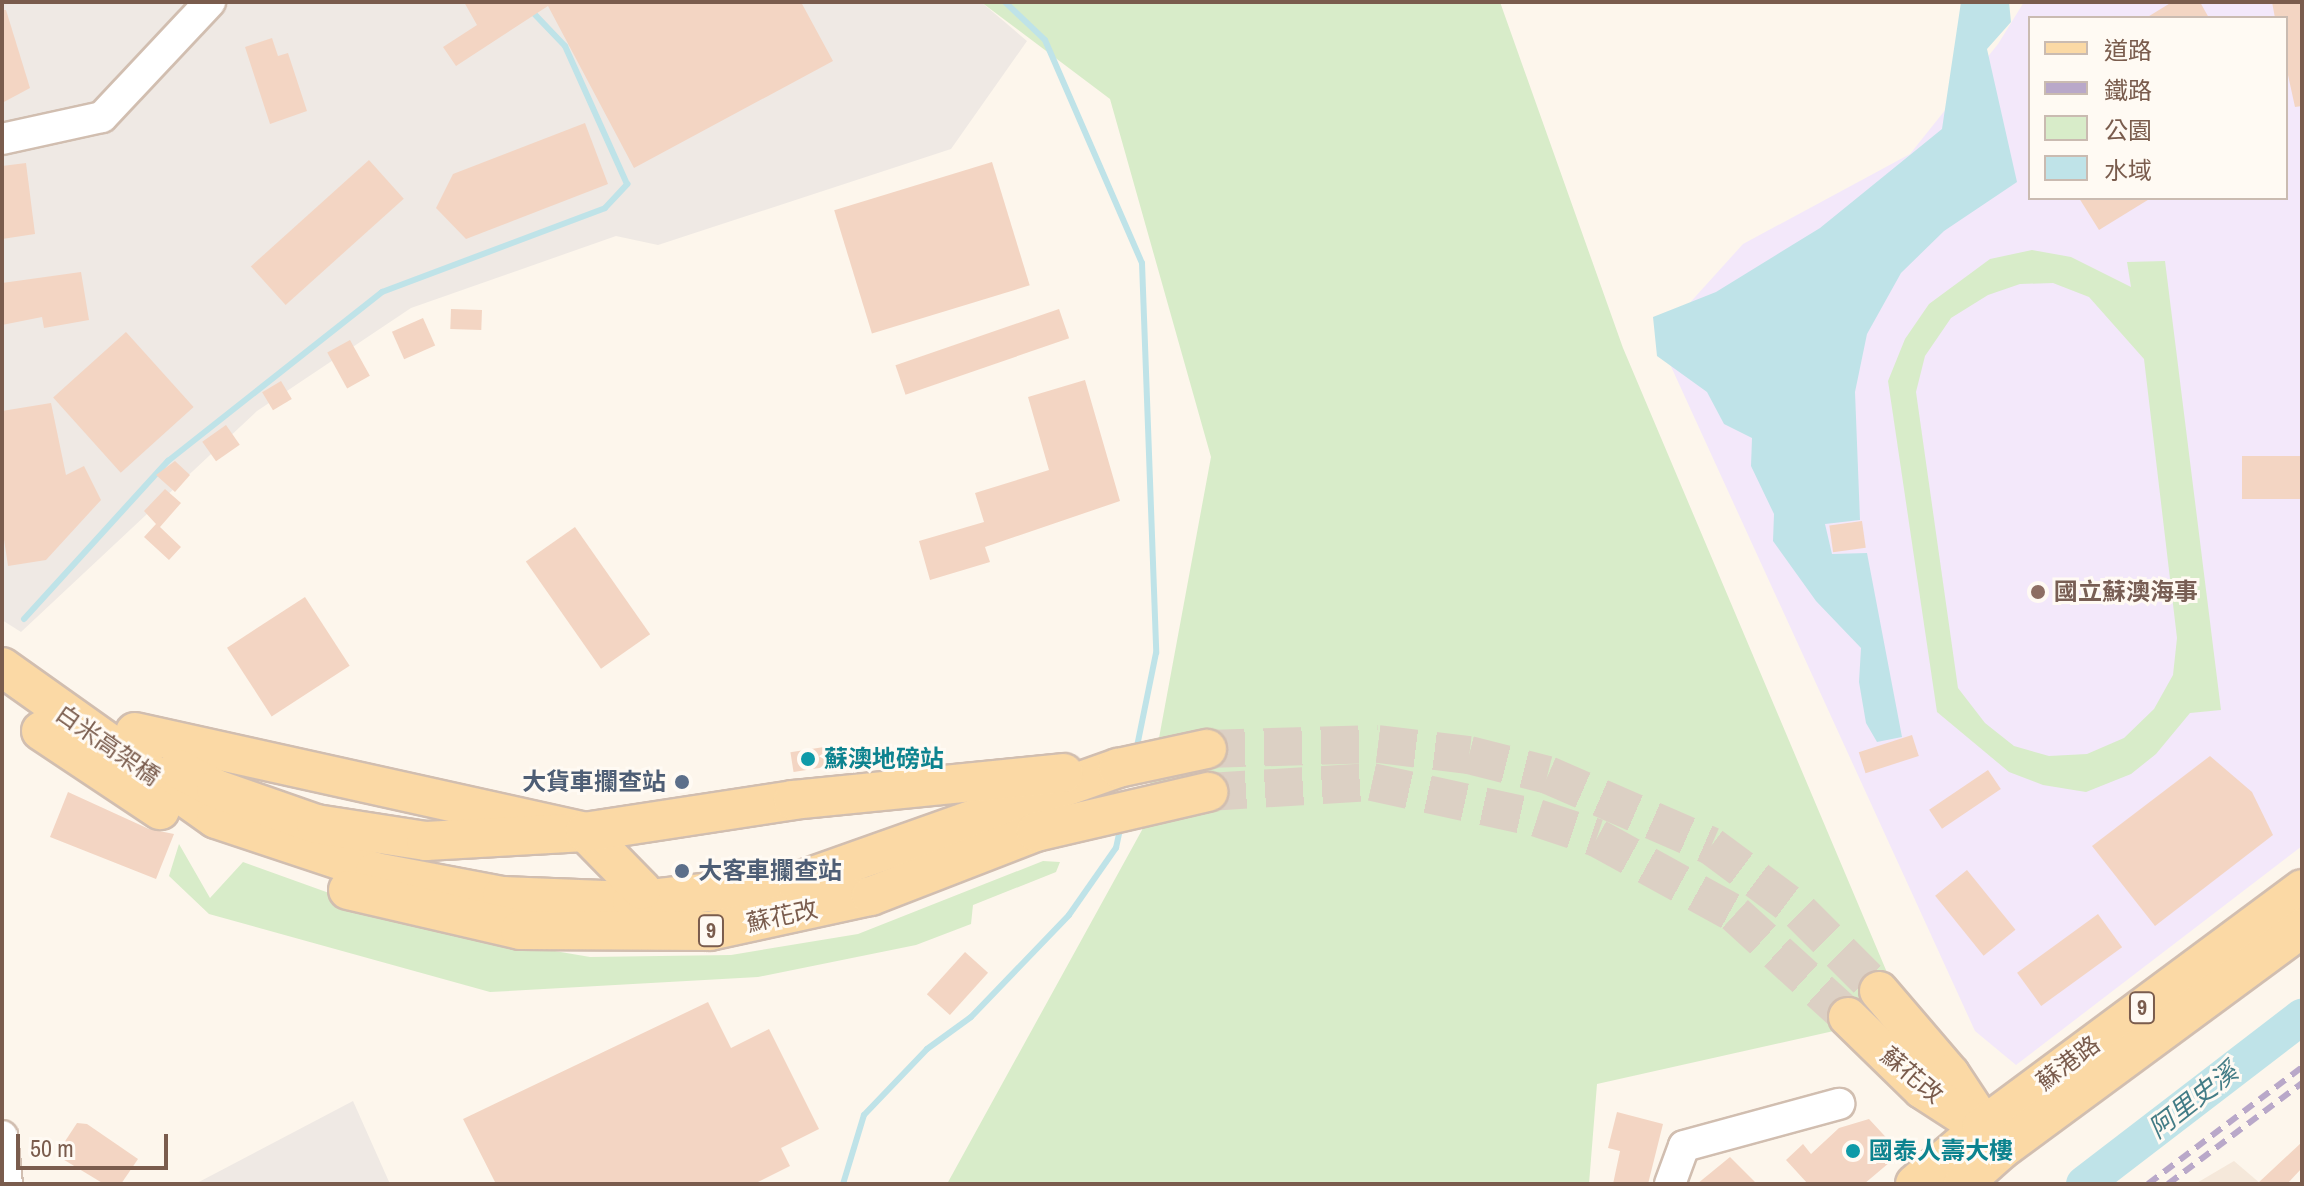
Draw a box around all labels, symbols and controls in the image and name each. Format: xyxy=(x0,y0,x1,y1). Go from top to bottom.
legend xyxy=(2028,16,2288,200)
text: 道路 xyxy=(2104,34,2152,66)
text: 鐵路 xyxy=(2104,74,2152,106)
text: 公園 xyxy=(2104,114,2152,146)
text: 水域 xyxy=(2104,154,2152,186)
place label: 國立蘇澳海事 xyxy=(2054,578,2198,606)
marker: 國立蘇澳海事 xyxy=(2029,583,2047,601)
street label: 白米高架橋 xyxy=(51,699,165,791)
place label: 蘇澳地磅站 xyxy=(824,745,944,773)
marker: 蘇澳地磅站 xyxy=(799,750,817,768)
place label: 大貨車攔查站 xyxy=(522,768,666,796)
marker: 大貨車攔查站 xyxy=(673,773,691,791)
place label: 大客車攔查站 xyxy=(698,857,842,885)
marker: 大客車攔查站 xyxy=(673,862,691,880)
street label: 蘇花改 xyxy=(744,894,820,938)
road number: 9 xyxy=(697,913,725,949)
road number: 9 xyxy=(2128,990,2156,1026)
street label: 蘇港路 xyxy=(2031,1030,2105,1096)
street label: 蘇花改 xyxy=(1875,1041,1949,1109)
water label: 阿里史溪 xyxy=(2142,1056,2244,1144)
scale bar xyxy=(20,1118,172,1168)
text: 50 m xyxy=(30,1132,74,1164)
place label: 國泰人壽大樓 xyxy=(1869,1137,2013,1165)
marker: 國泰人壽大樓 xyxy=(1844,1142,1862,1160)

